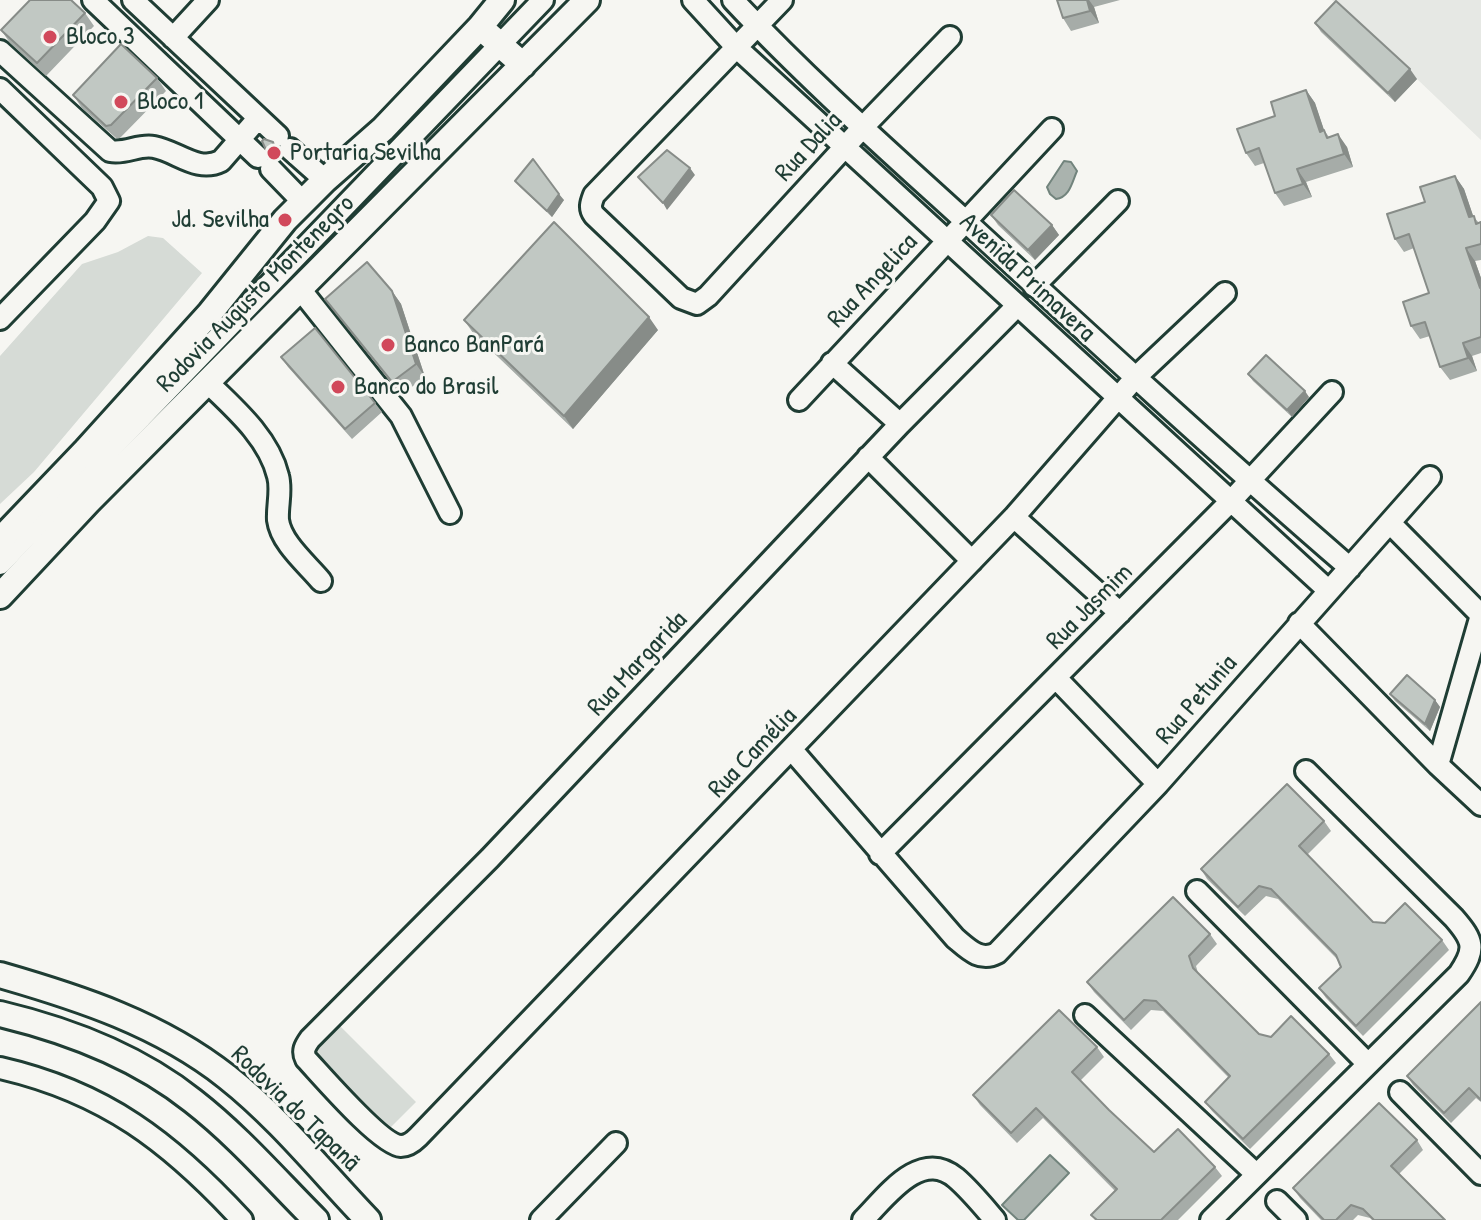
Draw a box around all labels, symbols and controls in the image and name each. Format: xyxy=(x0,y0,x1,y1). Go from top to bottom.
place label: Bloco 3 xyxy=(66,21,135,53)
marker: Bloco 3 xyxy=(41,28,59,46)
place label: Bloco 1 xyxy=(137,86,204,118)
marker: Bloco 1 xyxy=(112,93,130,111)
street label: Rua Dalia xyxy=(769,106,849,188)
place label: Portaria Sevilha xyxy=(290,137,441,169)
marker: Portaria Sevilha xyxy=(265,144,283,162)
street label: Rodovia Augusto Montenegro xyxy=(151,189,361,399)
place label: Jd. Sevilha xyxy=(171,204,269,236)
street label: Avenida Primavera xyxy=(953,207,1101,349)
marker: Jd. Sevilha xyxy=(276,211,294,229)
street label: Rua Angelica xyxy=(821,227,925,335)
place label: Banco BanPará xyxy=(404,329,544,361)
marker: Banco BanPará xyxy=(379,336,397,354)
place label: Banco do Brasil xyxy=(354,371,498,403)
marker: Banco do Brasil xyxy=(329,378,347,396)
street label: Rua Jasmim xyxy=(1040,557,1140,657)
street label: Rua Margarida xyxy=(582,605,694,723)
street label: Rua Petunia xyxy=(1150,649,1244,751)
street label: Rua Camélia xyxy=(702,701,804,805)
street label: Rodovia do Tapanã xyxy=(224,1040,366,1178)

